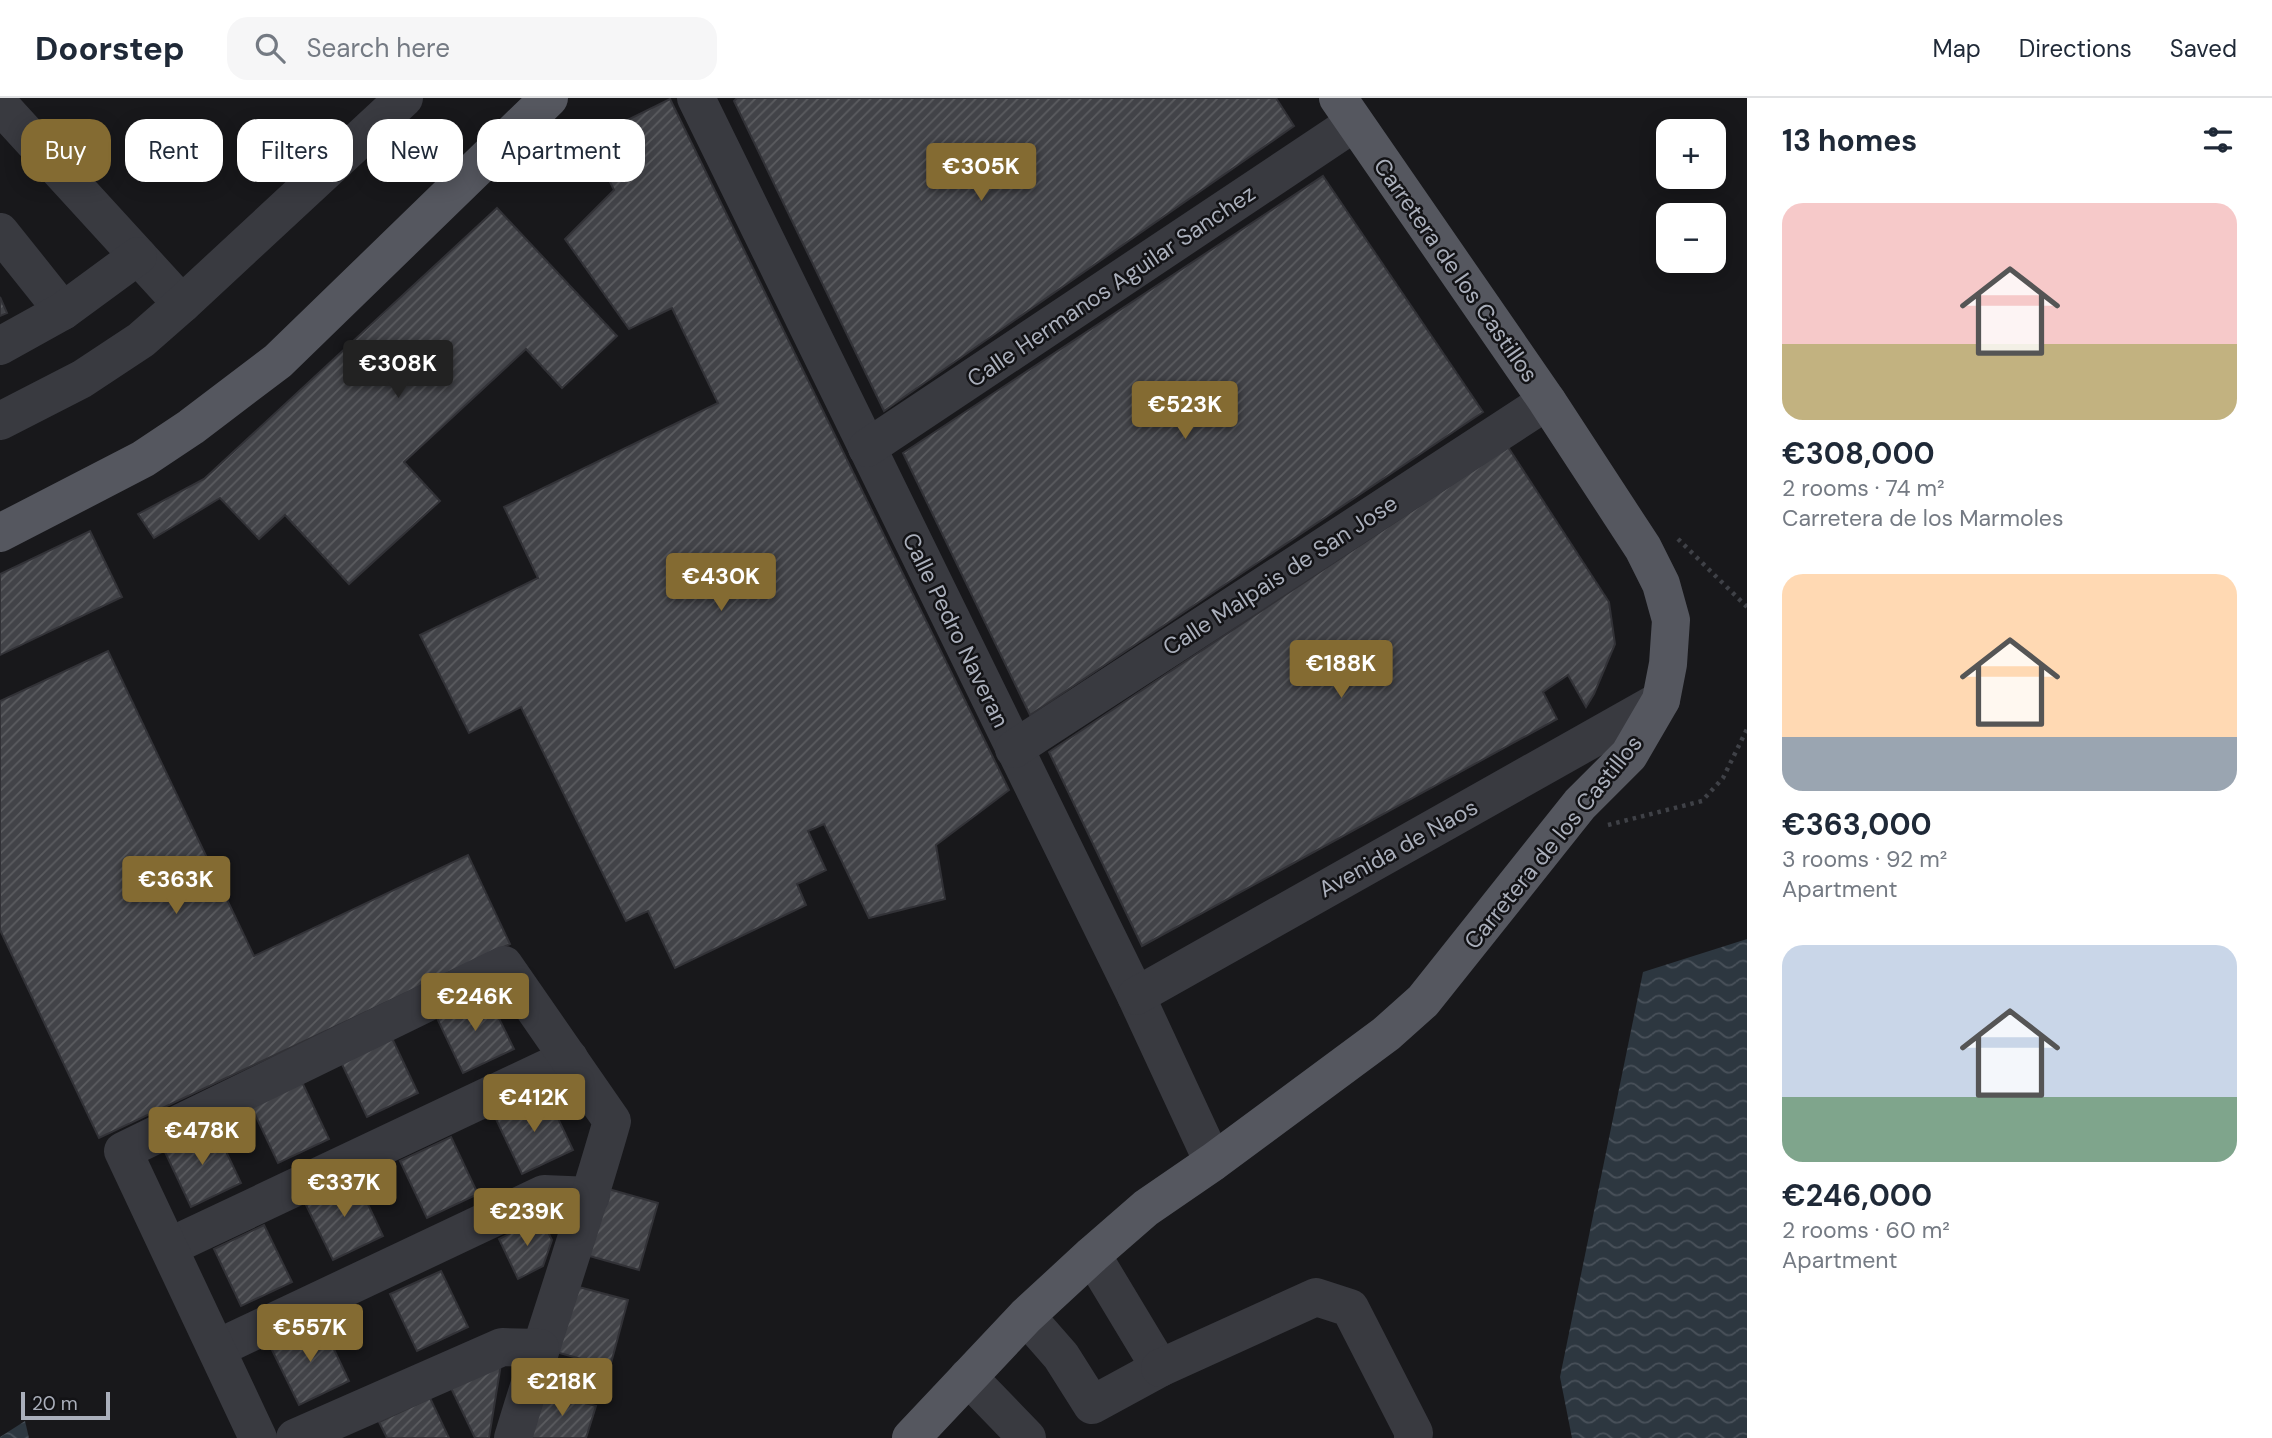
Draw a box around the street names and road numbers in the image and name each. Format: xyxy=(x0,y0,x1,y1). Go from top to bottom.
street label: Carretera de los Castillos xyxy=(1367,152,1545,388)
street label: Calle Hermanos Aguilar Sanchez xyxy=(961,178,1261,394)
street label: Calle Malpais de San Jose xyxy=(1157,488,1403,662)
street label: Calle Pedro Naveran xyxy=(896,528,1016,732)
street label: Carretera de los Castillos xyxy=(1457,729,1649,955)
street label: Avenida de Naos xyxy=(1313,792,1483,904)

